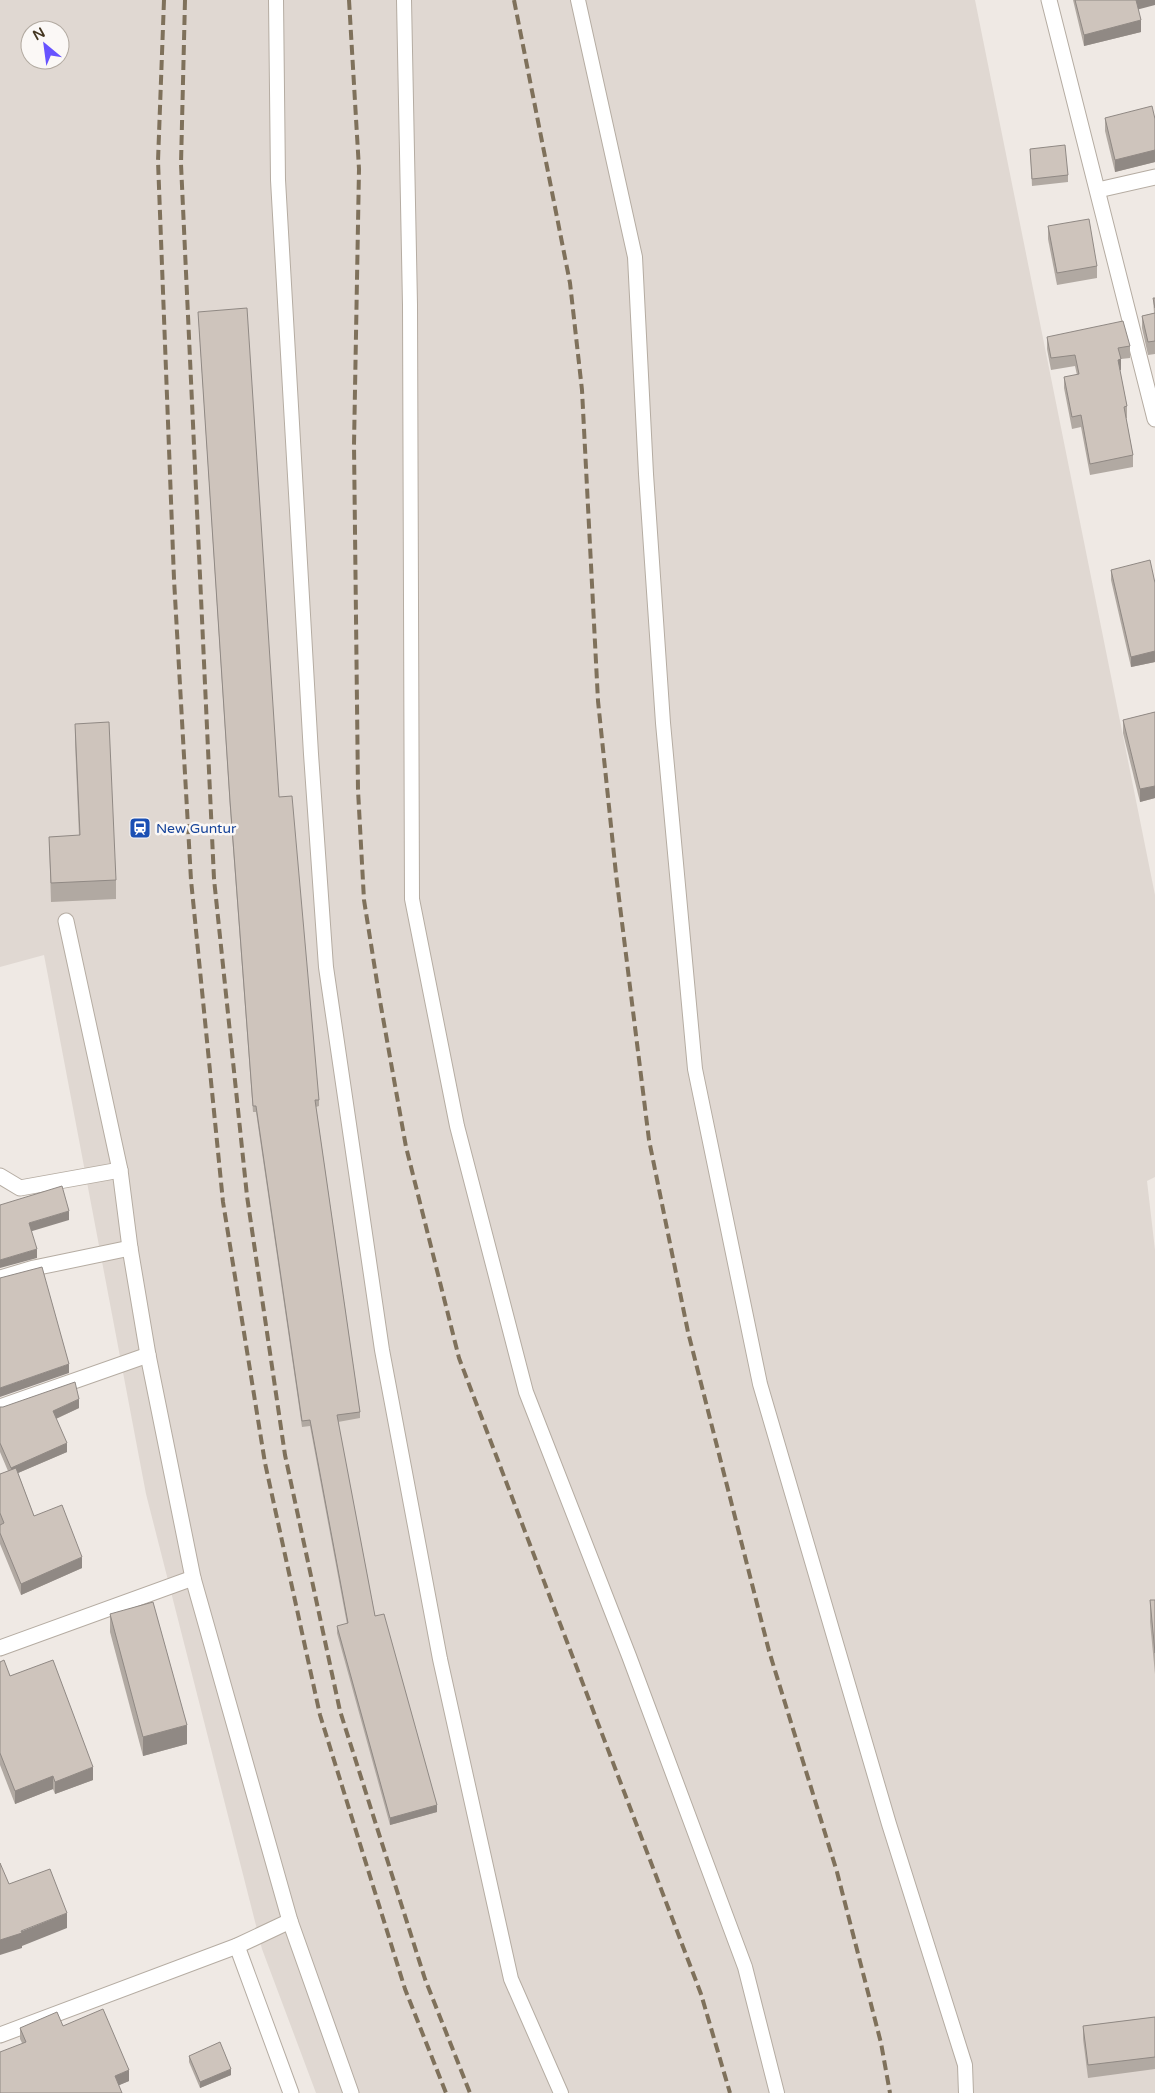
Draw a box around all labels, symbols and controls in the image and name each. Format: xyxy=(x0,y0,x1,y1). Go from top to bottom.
north arrow xyxy=(20,20,70,70)
text: N xyxy=(30,24,48,44)
station icon: New Guntur xyxy=(128,816,152,840)
place label: New Guntur xyxy=(156,820,237,837)

